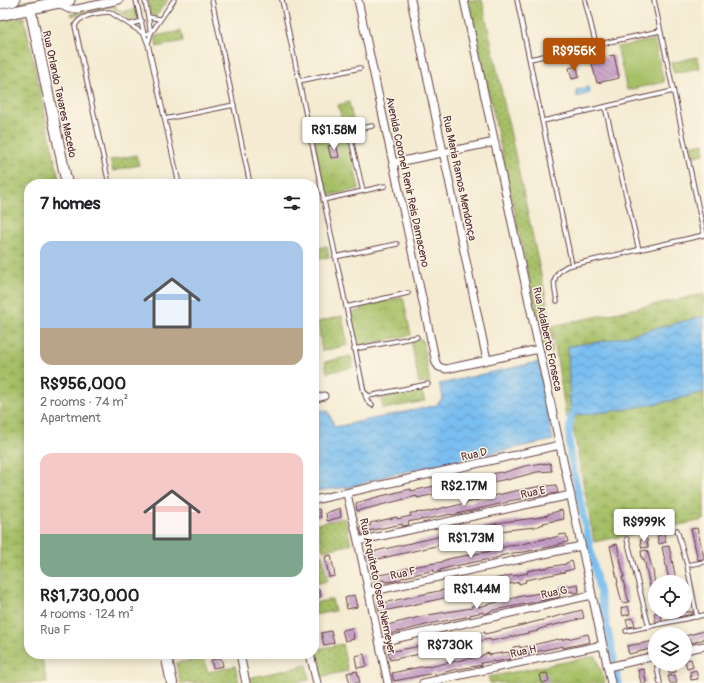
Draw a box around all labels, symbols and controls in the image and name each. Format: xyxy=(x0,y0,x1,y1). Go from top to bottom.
street label: Rua Orlando Tavares Macedo xyxy=(40,29,79,159)
pin: R$956K xyxy=(541,38,607,72)
text: R$956K xyxy=(552,43,596,59)
street label: Avenida Coronel Renir Reis Damaceno xyxy=(383,96,432,269)
street label: Rua Maria Ramos Mendonça xyxy=(440,114,479,242)
pin: R$1.58M xyxy=(297,117,371,151)
text: R$1.58M xyxy=(311,122,357,138)
icon: filters xyxy=(281,192,303,214)
text: 7 homes xyxy=(40,193,100,214)
icon: home xyxy=(136,267,208,339)
street label: Rua Adalberto Fonseca xyxy=(530,286,565,392)
text: R$956,000 xyxy=(40,373,126,394)
text: 2 rooms · 74 m² xyxy=(40,394,128,410)
text: Apartment xyxy=(40,410,101,426)
street label: Rua D xyxy=(460,445,488,464)
pin: R$2.17M xyxy=(427,473,501,507)
text: R$2.17M xyxy=(441,478,487,494)
icon: home xyxy=(136,479,208,551)
street label: Rua E xyxy=(519,483,547,501)
pin: R$999K xyxy=(611,509,677,543)
text: R$999K xyxy=(623,514,665,530)
street label: Rua Arquiteto Oscar Niemeyer xyxy=(357,517,398,655)
pin: R$1.73M xyxy=(434,525,508,559)
text: R$1.73M xyxy=(448,530,494,546)
street label: Rua F xyxy=(389,564,418,583)
map controls xyxy=(648,575,692,671)
button: locate xyxy=(648,575,692,619)
pin: R$1.44M xyxy=(440,576,514,610)
text: R$1.44M xyxy=(454,581,500,597)
street label: Rua G xyxy=(540,583,569,602)
text: R$1,730,000 xyxy=(40,585,139,606)
text: 4 rooms · 124 m² xyxy=(40,606,134,622)
text: Rua F xyxy=(40,622,71,638)
button: layers xyxy=(648,627,692,671)
pin: R$730K xyxy=(417,632,483,666)
text: R$730K xyxy=(427,637,473,653)
street label: Rua H xyxy=(509,642,537,661)

